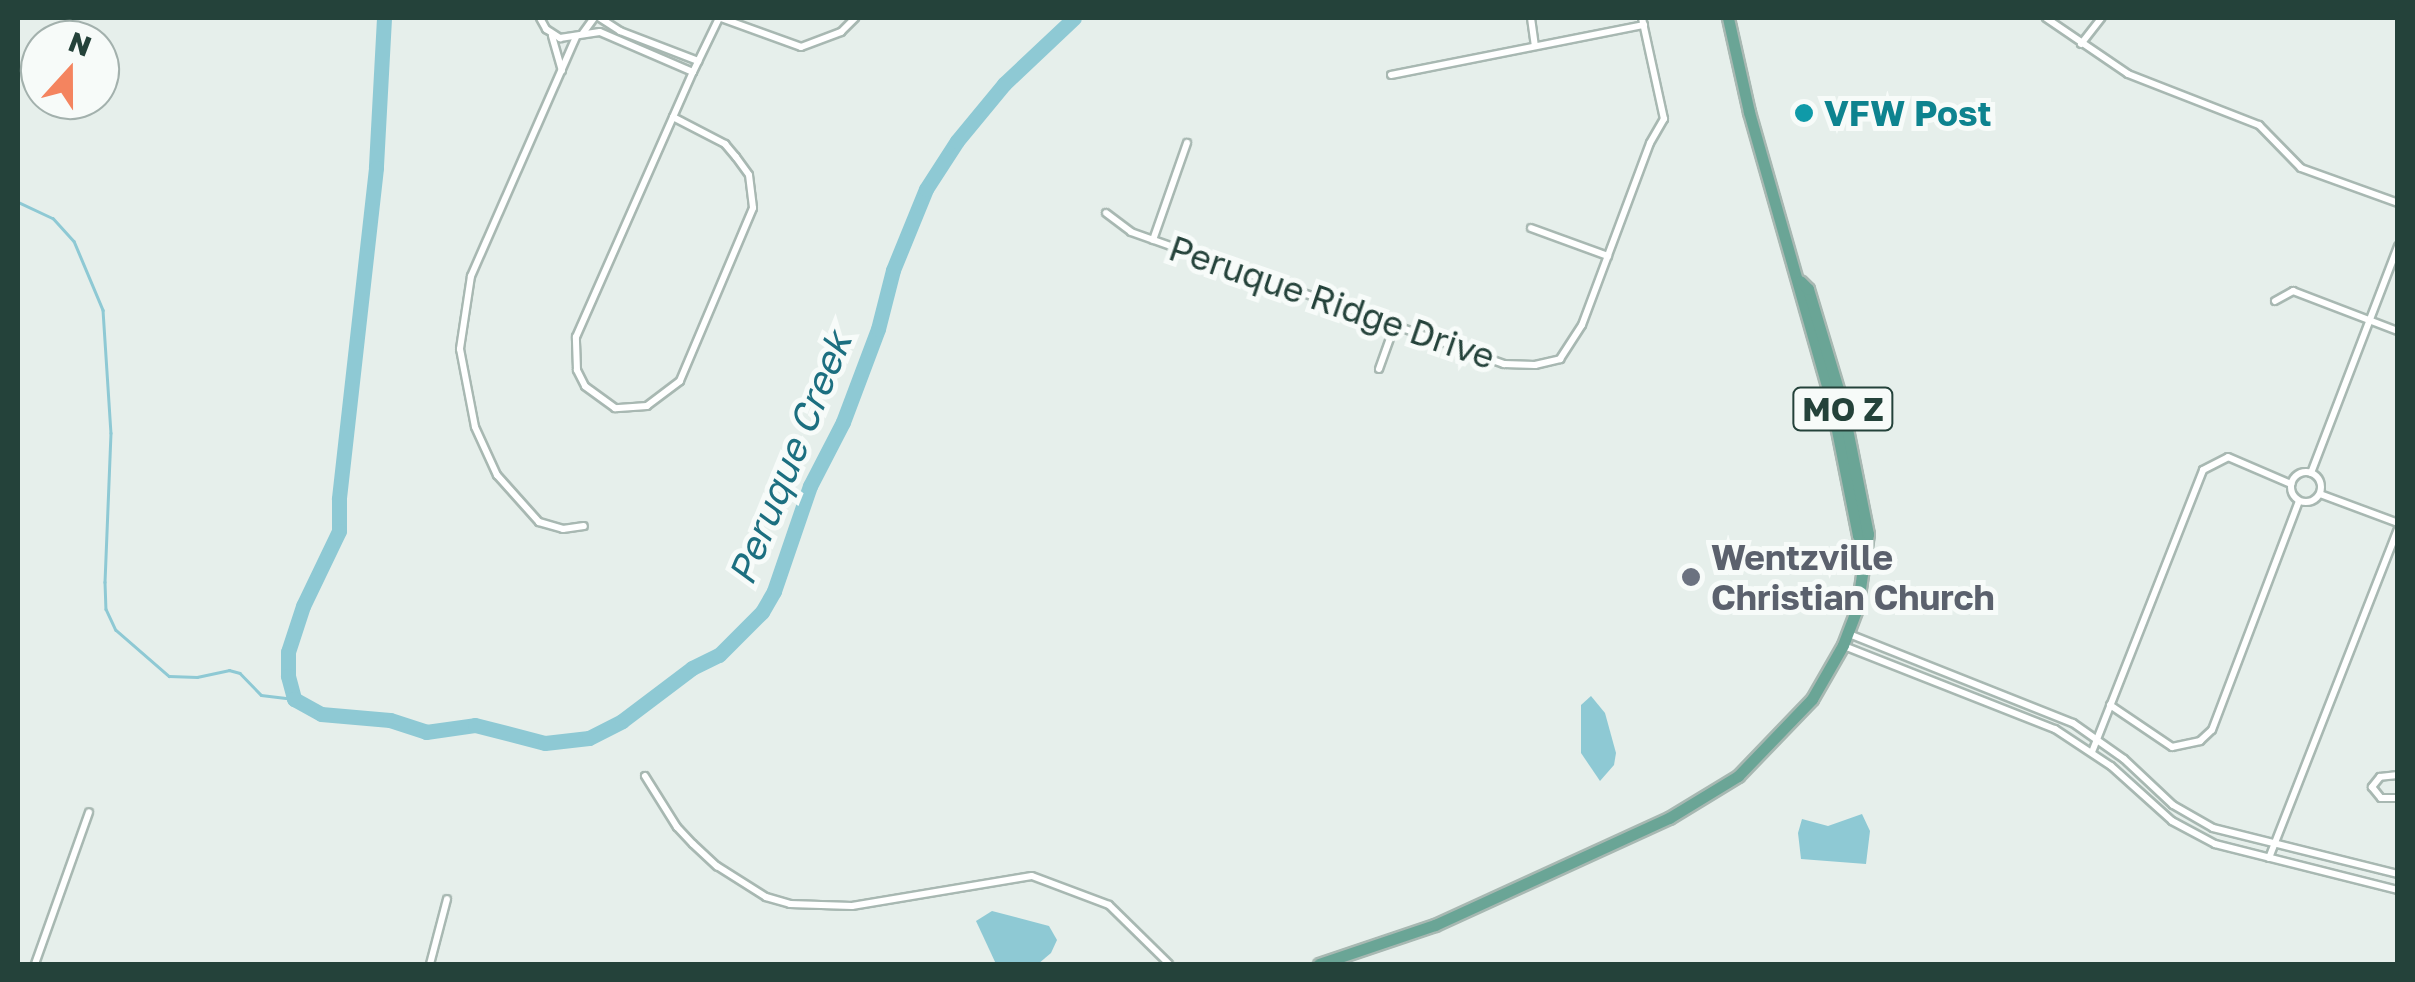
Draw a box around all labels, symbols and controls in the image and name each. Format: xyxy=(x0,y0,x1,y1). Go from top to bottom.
north arrow xyxy=(20,20,120,120)
text: N xyxy=(64,24,96,63)
place label: VFW Post xyxy=(1824,92,1992,134)
marker: VFW Post xyxy=(1793,102,1815,124)
street label: Peruque Ridge Drive xyxy=(1164,227,1500,377)
water label: Peruque Creek xyxy=(718,325,860,591)
road number: MO Z xyxy=(1790,382,1896,436)
place label: Wentzville Christian Church xyxy=(1711,536,1995,618)
marker: Wentzville Christian Church xyxy=(1680,566,1702,588)

